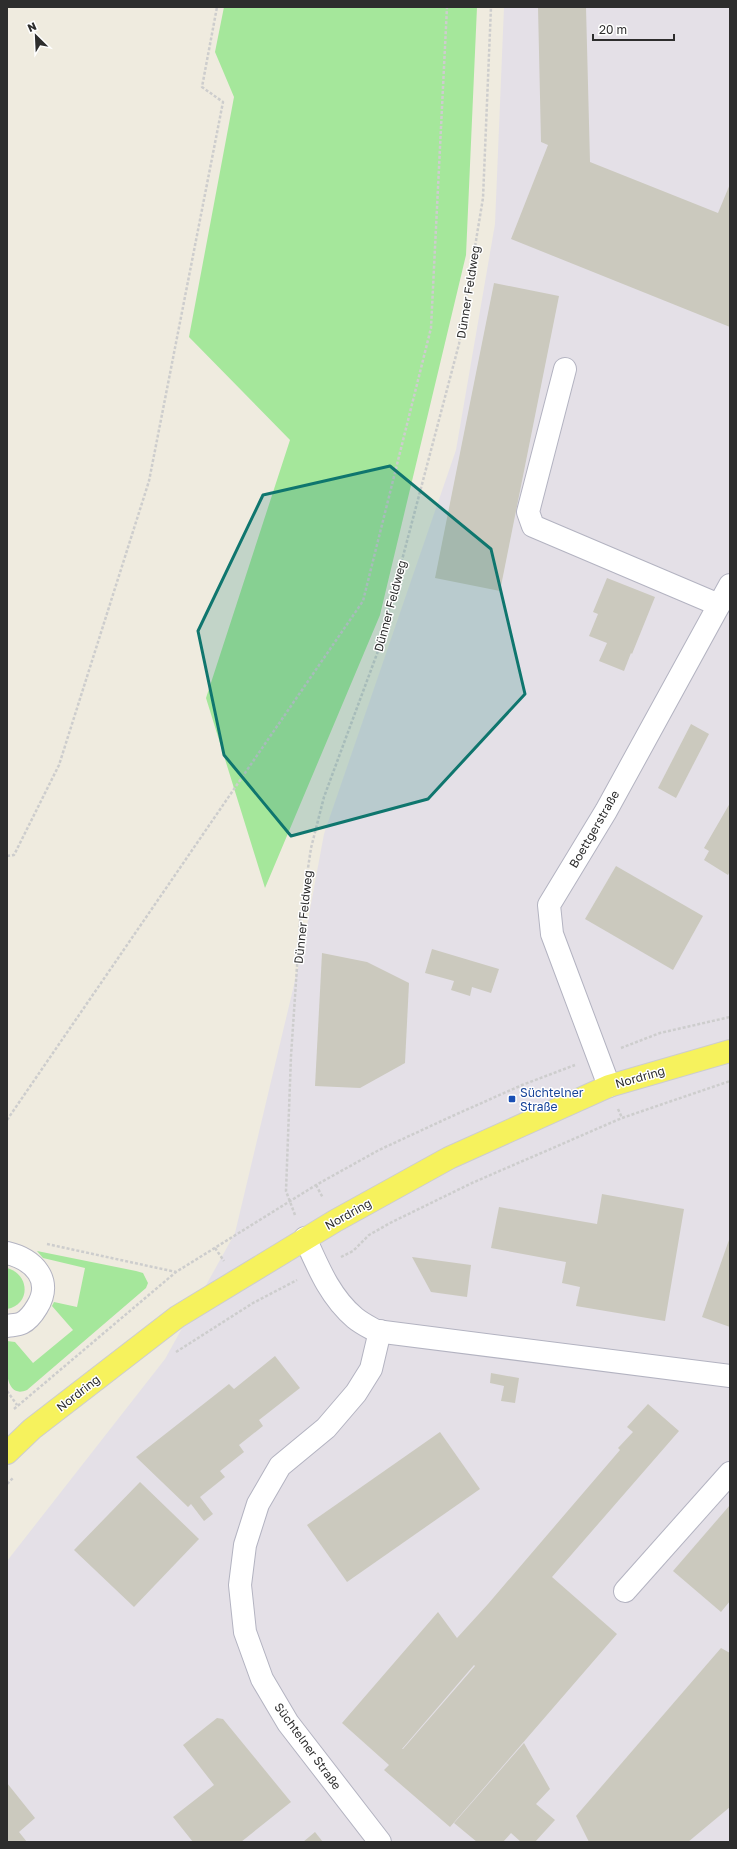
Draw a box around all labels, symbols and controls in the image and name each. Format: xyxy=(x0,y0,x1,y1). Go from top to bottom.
north arrow xyxy=(16,16,56,56)
scale bar xyxy=(593,16,674,42)
text: N xyxy=(25,19,38,34)
text: 20 m xyxy=(599,22,627,37)
street label: Dünner Feldweg xyxy=(453,244,483,340)
street label: Dünner Feldweg xyxy=(371,559,409,653)
street label: Boettgerstraße xyxy=(566,787,622,870)
street label: Dünner Feldweg xyxy=(291,869,315,965)
street label: Nordring xyxy=(613,1063,667,1091)
place label: Süchtelner Straße xyxy=(520,1085,584,1114)
marker: Süchtelner Straße xyxy=(507,1094,517,1104)
street label: Nordring xyxy=(322,1195,374,1233)
street label: Nordring xyxy=(53,1371,103,1415)
street label: Süchtelner Straße xyxy=(271,1700,345,1792)

